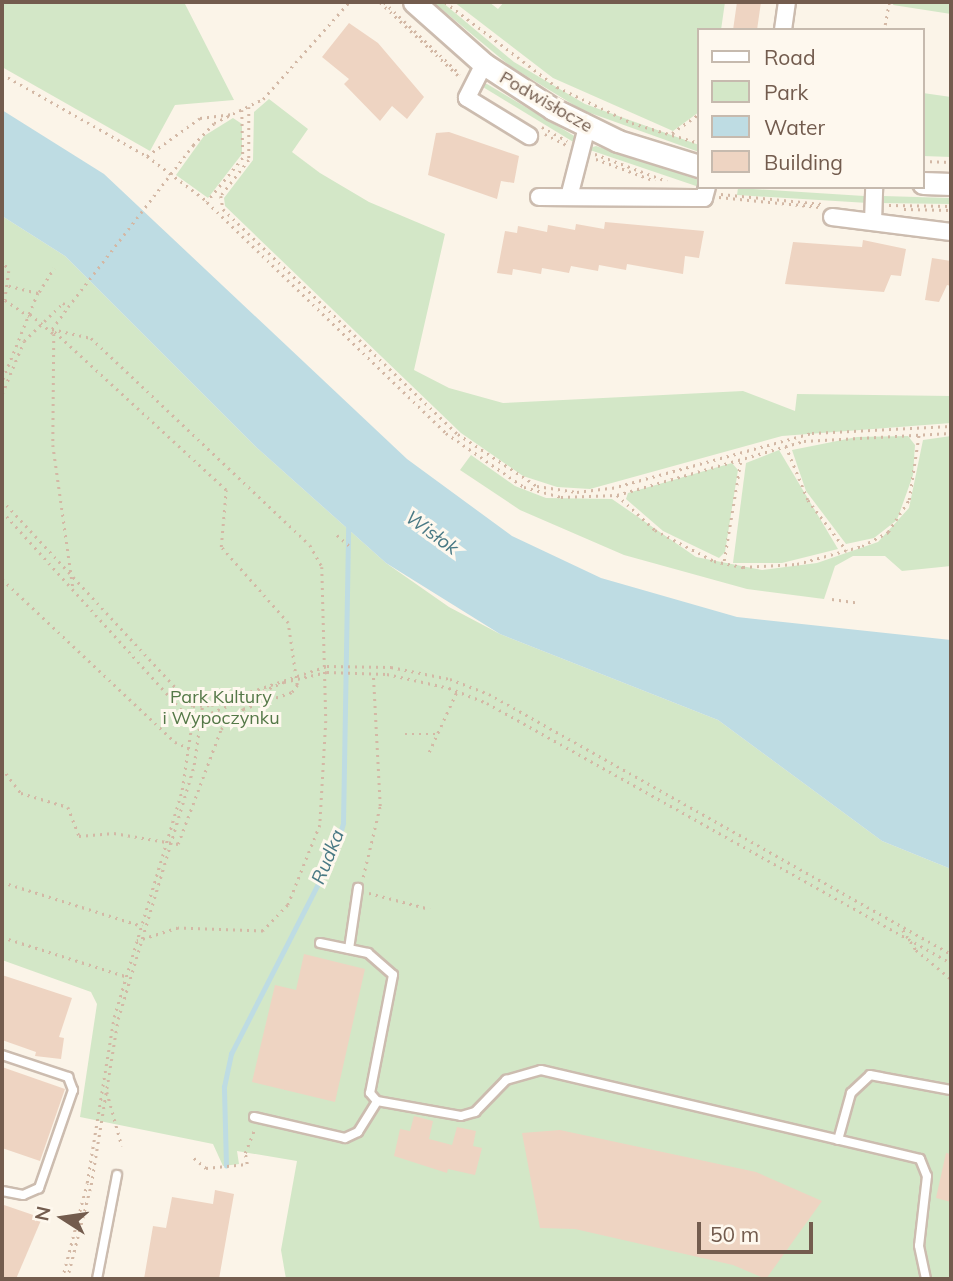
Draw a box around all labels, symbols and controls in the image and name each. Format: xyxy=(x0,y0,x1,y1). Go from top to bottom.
legend xyxy=(698,28,925,189)
text: Road xyxy=(764,44,815,70)
street label: Podwisłocze xyxy=(496,67,596,137)
text: Park xyxy=(764,79,808,105)
text: Water xyxy=(764,114,825,140)
text: Building xyxy=(764,149,843,175)
water label: Wisłok xyxy=(401,506,463,560)
park label: Park Kultury i Wypoczynku xyxy=(162,687,280,730)
water label: Rudka xyxy=(307,826,349,888)
north arrow xyxy=(28,1183,98,1253)
text: N xyxy=(29,1204,56,1223)
scale bar xyxy=(701,1208,816,1252)
text: 50 m xyxy=(710,1221,759,1247)

